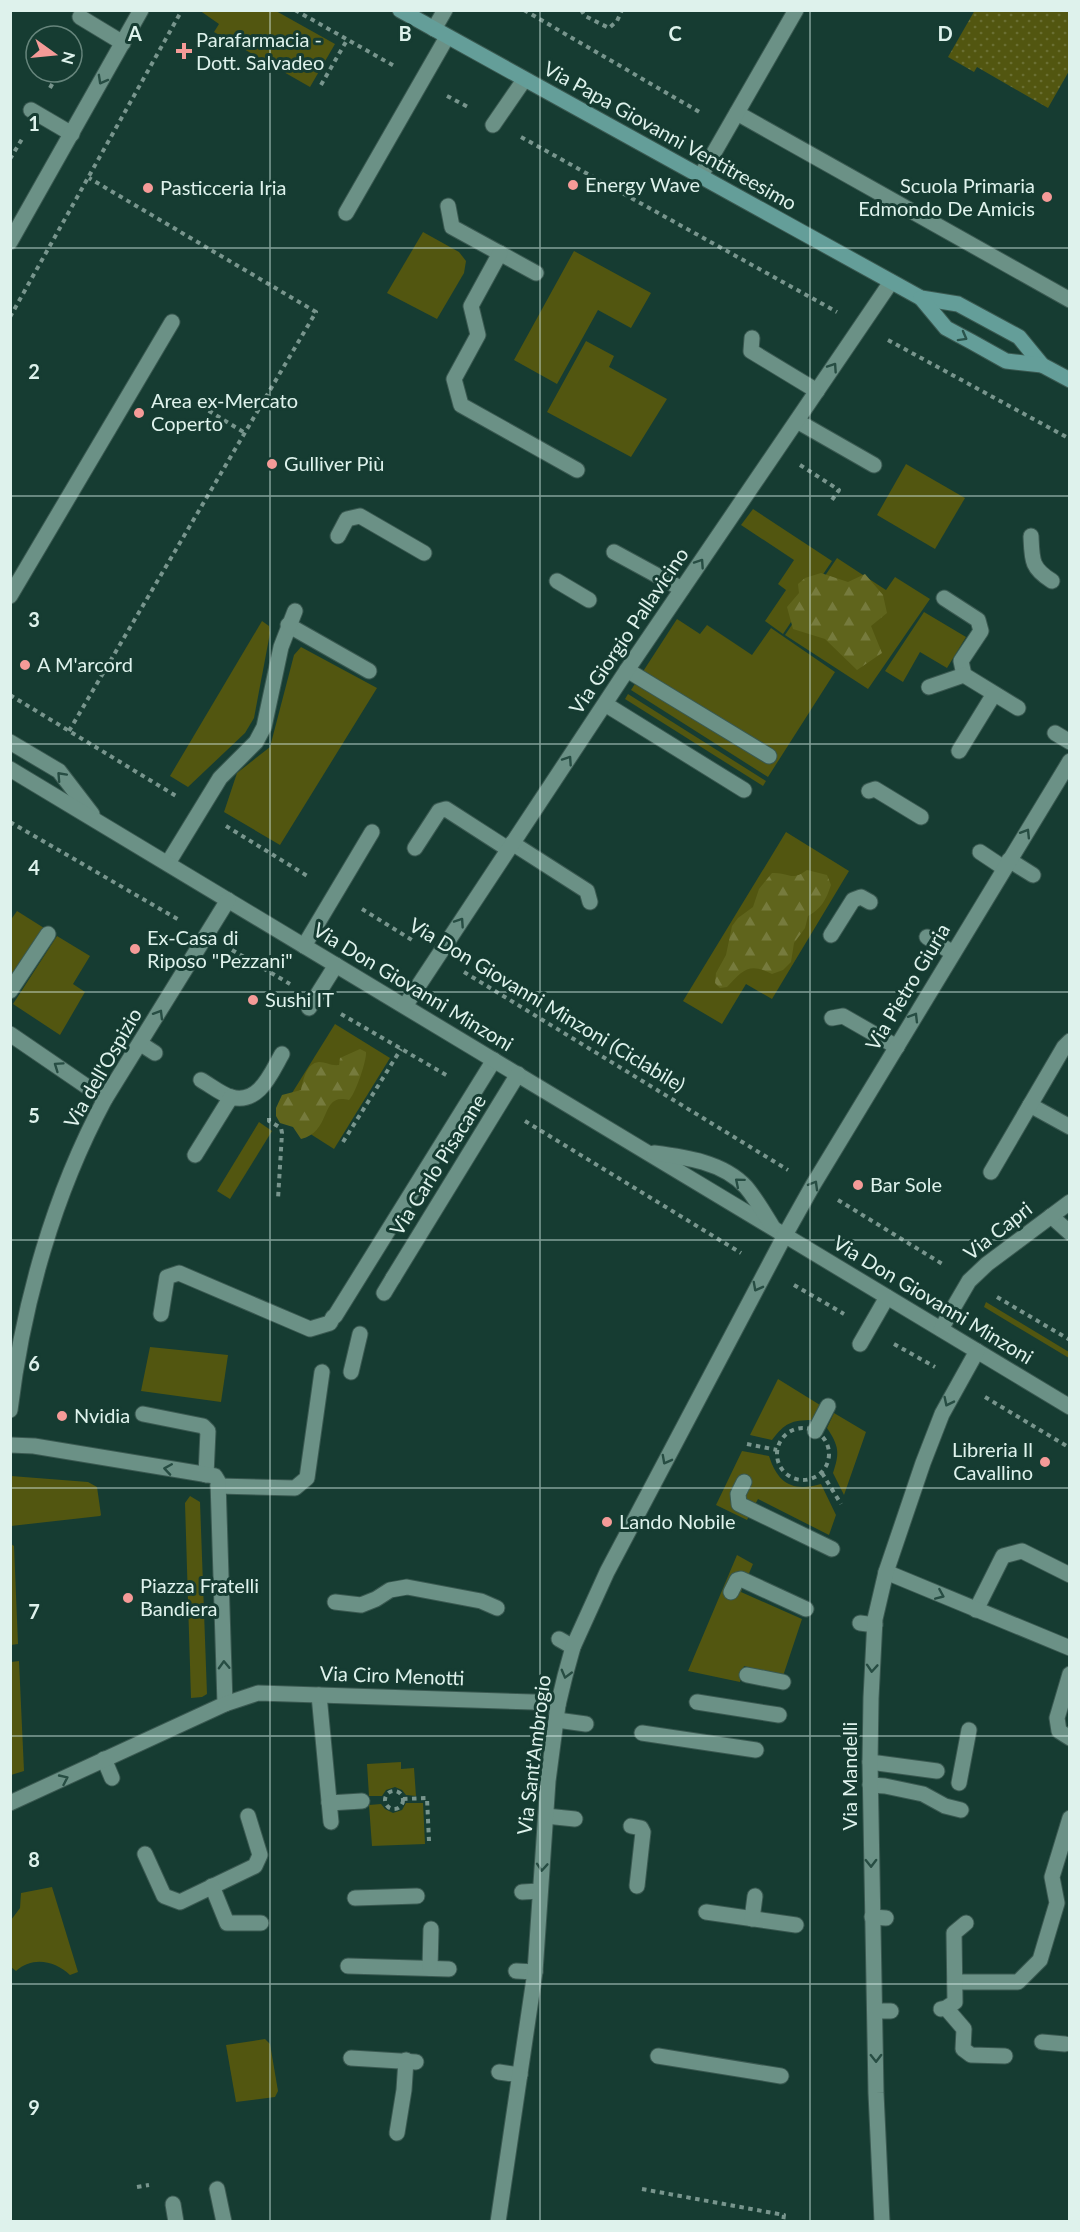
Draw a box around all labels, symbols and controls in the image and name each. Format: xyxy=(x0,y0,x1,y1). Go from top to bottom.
text: A xyxy=(127,21,142,45)
text: B xyxy=(398,21,412,45)
text: C xyxy=(668,21,682,45)
text: D xyxy=(937,21,953,45)
north arrow xyxy=(24,24,84,84)
place label: Parafarmacia - Dott. Salvadeo xyxy=(196,27,324,74)
marker: Parafarmacia - Dott. Salvadeo xyxy=(177,44,191,58)
text: N xyxy=(58,50,80,66)
street label: Via Papa Giovanni Ventitreesimo xyxy=(540,55,801,215)
one-way arrow xyxy=(98,74,109,84)
text: 1 xyxy=(28,111,40,135)
place label: Energy Wave xyxy=(585,172,700,196)
place label: Scuola Primaria Edmondo De Amicis xyxy=(858,173,1035,220)
place label: Pasticceria Iria xyxy=(160,175,287,199)
marker: Energy Wave xyxy=(566,178,580,192)
marker: Pasticceria Iria xyxy=(141,181,155,195)
marker: Scuola Primaria Edmondo De Amicis xyxy=(1040,190,1054,204)
one-way arrow xyxy=(957,330,967,341)
text: 2 xyxy=(28,359,40,383)
one-way arrow xyxy=(826,363,837,374)
place label: Area ex-Mercato Coperto xyxy=(151,388,298,435)
marker: Area ex-Mercato Coperto xyxy=(132,406,146,420)
place label: Gulliver Più xyxy=(284,451,384,475)
marker: Gulliver Più xyxy=(265,457,279,471)
street label: Via Giorgio Pallavicino xyxy=(564,543,693,718)
one-way arrow xyxy=(693,559,704,570)
text: 3 xyxy=(28,607,40,631)
place label: A M'arcord xyxy=(37,652,133,676)
marker: A M'arcord xyxy=(18,658,32,672)
one-way arrow xyxy=(561,755,572,766)
one-way arrow xyxy=(57,772,68,782)
one-way arrow xyxy=(1018,828,1029,839)
text: 4 xyxy=(28,855,40,879)
street label: Via Don Giovanni Minzoni (Ciclabile) xyxy=(405,912,690,1096)
street label: Via Don Giovanni Minzoni xyxy=(309,917,518,1055)
one-way arrow xyxy=(453,918,464,929)
street label: Via Pietro Giuria xyxy=(860,919,954,1054)
place label: Ex-Casa di Riposo "Pezzani" xyxy=(147,925,293,972)
marker: Ex-Casa di Riposo "Pezzani" xyxy=(128,942,142,956)
place label: Sushi IT xyxy=(265,987,334,1011)
marker: Sushi IT xyxy=(246,993,260,1007)
street label: Via dell'Ospizio xyxy=(58,1003,146,1132)
one-way arrow xyxy=(151,1010,163,1020)
one-way arrow xyxy=(907,1013,919,1023)
one-way arrow xyxy=(54,1062,65,1073)
street label: Via Carlo Pisacane xyxy=(384,1090,490,1239)
text: 5 xyxy=(28,1103,40,1127)
place label: Bar Sole xyxy=(870,1172,942,1196)
marker: Bar Sole xyxy=(851,1178,865,1192)
one-way arrow xyxy=(735,1179,746,1190)
one-way arrow xyxy=(806,1180,818,1191)
street label: Via Capri xyxy=(958,1196,1036,1264)
street label: Via Don Giovanni Minzoni xyxy=(829,1230,1038,1368)
one-way arrow xyxy=(753,1280,764,1291)
text: 6 xyxy=(28,1351,40,1375)
one-way arrow xyxy=(944,1395,956,1406)
place label: Nvidia xyxy=(74,1403,130,1427)
marker: Nvidia xyxy=(55,1409,69,1423)
place label: Libreria Il Cavallino xyxy=(952,1437,1033,1484)
one-way arrow xyxy=(662,1453,673,1464)
marker: Libreria Il Cavallino xyxy=(1038,1455,1052,1469)
one-way arrow xyxy=(164,1464,173,1476)
place label: Lando Nobile xyxy=(619,1509,736,1533)
marker: Lando Nobile xyxy=(600,1515,614,1529)
place label: Piazza Fratelli Bandiera xyxy=(140,1573,259,1620)
one-way arrow xyxy=(933,1588,944,1600)
marker: Piazza Fratelli Bandiera xyxy=(121,1591,135,1605)
text: 7 xyxy=(28,1599,40,1623)
street label: Via Ciro Menotti xyxy=(319,1660,465,1690)
one-way arrow xyxy=(217,1661,230,1670)
one-way arrow xyxy=(866,1664,879,1673)
one-way arrow xyxy=(560,1668,573,1678)
street label: Via Sant'Ambrogio xyxy=(511,1673,555,1836)
street label: Via Mandelli xyxy=(837,1722,861,1830)
one-way arrow xyxy=(57,1774,68,1786)
text: 8 xyxy=(28,1847,40,1871)
one-way arrow xyxy=(865,1859,878,1868)
one-way arrow xyxy=(536,1862,549,1871)
one-way arrow xyxy=(870,2054,882,2063)
text: 9 xyxy=(28,2095,40,2119)

